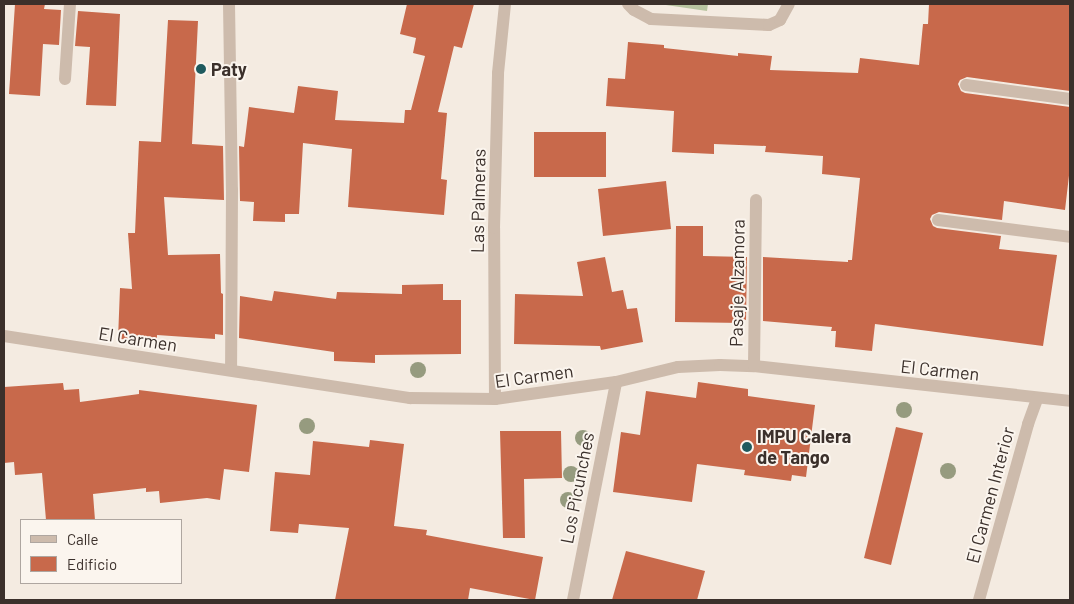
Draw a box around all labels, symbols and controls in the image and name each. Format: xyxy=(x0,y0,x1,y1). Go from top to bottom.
place label: Paty xyxy=(211,58,247,80)
marker: Paty xyxy=(195,63,207,75)
street label: Las Palmeras xyxy=(466,149,490,253)
street label: Pasaje Alzamora xyxy=(725,219,749,347)
street label: El Carmen xyxy=(97,322,179,356)
street label: El Carmen xyxy=(899,355,981,385)
street label: El Carmen xyxy=(493,360,575,392)
street label: El Carmen Interior xyxy=(961,424,1019,566)
place label: IMPU Calera de Tango xyxy=(757,426,851,468)
street label: Los Picunches xyxy=(556,430,598,546)
marker: IMPU Calera de Tango xyxy=(741,441,753,453)
legend xyxy=(20,519,182,584)
text: Calle xyxy=(67,530,99,548)
text: Edificio xyxy=(67,555,117,573)

